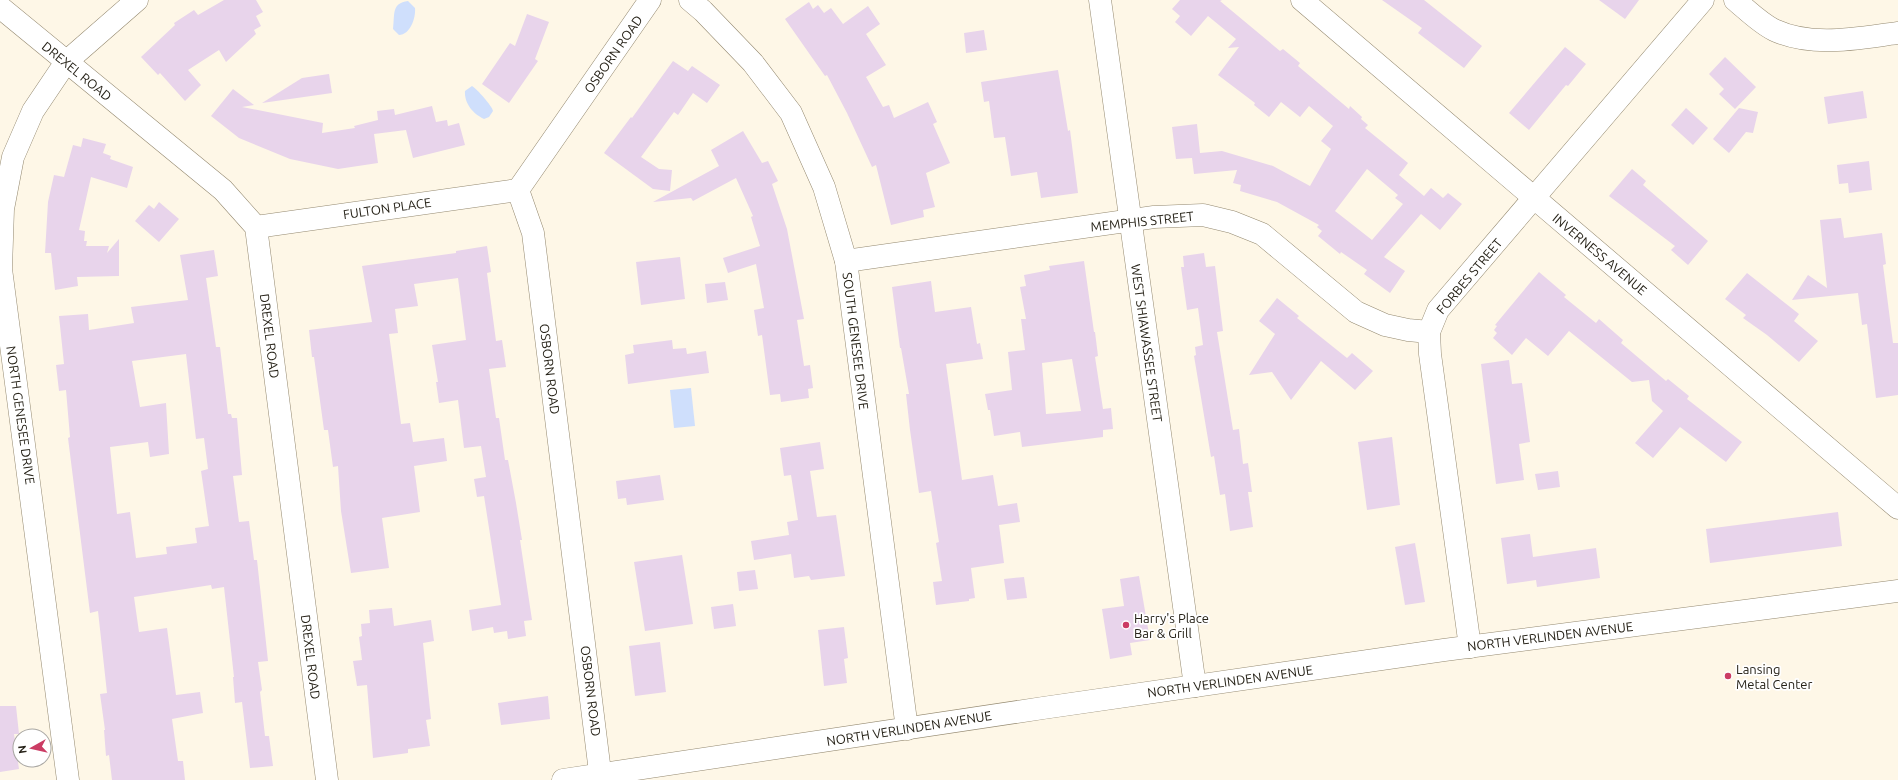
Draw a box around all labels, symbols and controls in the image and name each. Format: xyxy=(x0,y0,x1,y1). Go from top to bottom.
street label: OSBORN ROAD xyxy=(581,13,645,95)
street label: DREXEL ROAD xyxy=(39,39,115,103)
street label: FULTON PLACE xyxy=(342,195,432,221)
street label: MEMPHIS STREET xyxy=(1090,209,1194,233)
street label: INVERNESS AVENUE xyxy=(1550,211,1650,297)
street label: FORBES STREET xyxy=(1433,235,1505,317)
street label: WEST SHIAWASSEE STREET xyxy=(1129,263,1165,423)
street label: SOUTH GENESEE DRIVE xyxy=(841,272,871,410)
street label: DREXEL ROAD xyxy=(258,293,282,379)
street label: OSBORN ROAD xyxy=(537,323,563,415)
street label: NORTH GENESEE DRIVE xyxy=(4,345,38,485)
place label: Harry's Place Bar & Grill xyxy=(1134,611,1209,640)
street label: DREXEL ROAD xyxy=(299,614,323,700)
street label: NORTH VERLINDEN AVENUE xyxy=(1466,619,1634,653)
marker: Harry's Place Bar & Grill xyxy=(1121,620,1131,630)
street label: OSBORN ROAD xyxy=(578,645,604,737)
street label: NORTH VERLINDEN AVENUE xyxy=(1146,662,1314,700)
place label: Lansing Metal Center xyxy=(1736,662,1812,691)
marker: Lansing Metal Center xyxy=(1723,671,1733,681)
street label: NORTH VERLINDEN AVENUE xyxy=(825,708,993,748)
north arrow xyxy=(12,728,52,768)
text: N xyxy=(16,744,29,754)

